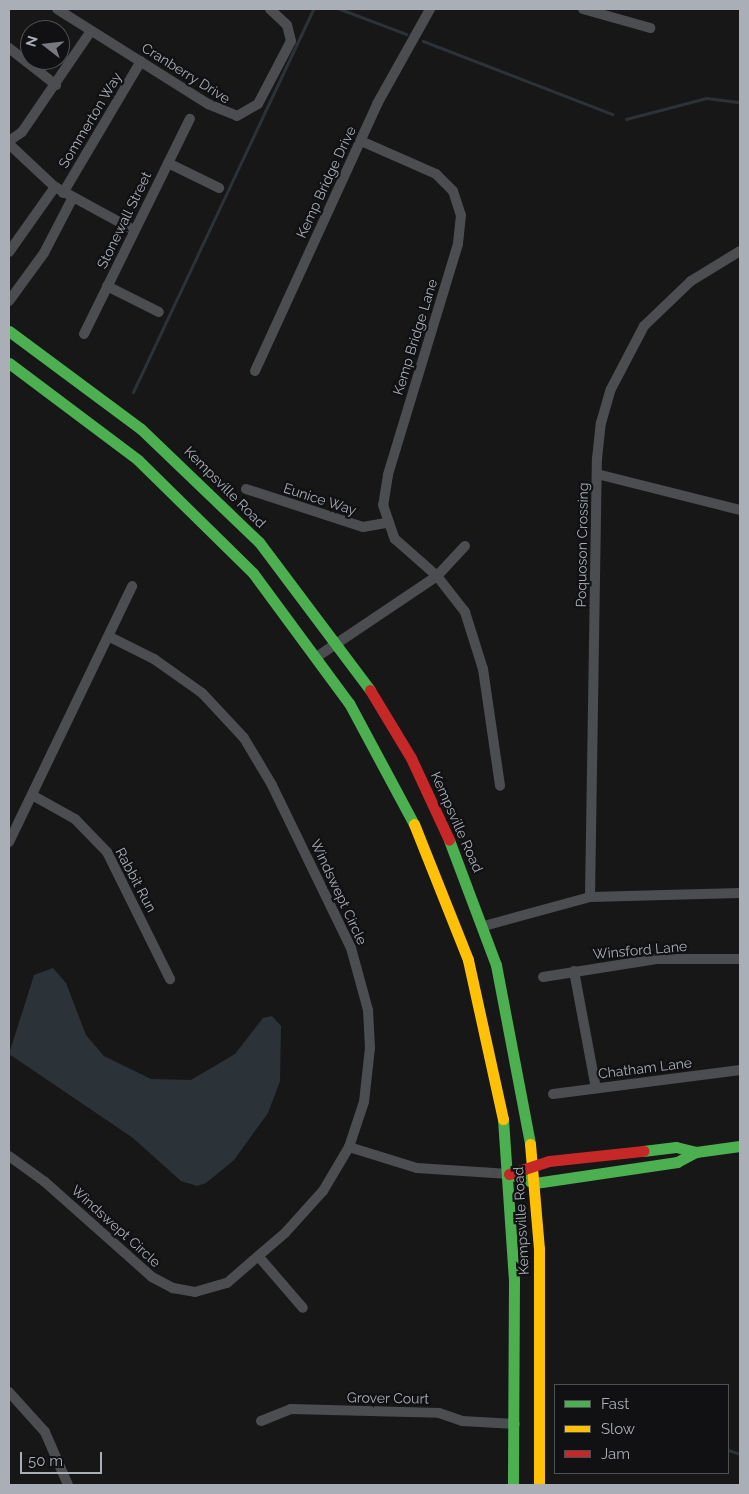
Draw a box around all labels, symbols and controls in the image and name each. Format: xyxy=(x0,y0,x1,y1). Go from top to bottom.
north arrow xyxy=(20,20,70,70)
text: N xyxy=(22,34,41,48)
street label: Cranberry Drive xyxy=(138,39,234,107)
street label: Sommerton Way xyxy=(55,69,125,171)
street label: Kemp Bridge Drive xyxy=(293,123,359,241)
street label: Stonewall Street xyxy=(93,169,155,271)
street label: Kemp Bridge Lane xyxy=(389,277,441,397)
street label: Kempsville Road xyxy=(181,443,269,531)
street label: Eunice Way xyxy=(281,479,359,519)
street label: Poquoson Crossing xyxy=(573,482,591,608)
street label: Kempsville Road xyxy=(427,769,487,875)
street label: Windswept Circle xyxy=(307,837,371,947)
street label: Rabbit Run xyxy=(112,845,160,915)
street label: Winsford Lane xyxy=(592,938,688,962)
street label: Chatham Lane xyxy=(597,1054,693,1082)
street label: Kempsville Road xyxy=(510,1166,532,1276)
street label: Windswept Circle xyxy=(68,1181,164,1271)
legend xyxy=(554,1384,729,1474)
street label: Grover Court xyxy=(347,1389,429,1407)
text: Fast xyxy=(601,1395,629,1413)
text: Slow xyxy=(601,1420,635,1438)
scale bar xyxy=(22,1442,105,1474)
text: Jam xyxy=(601,1445,630,1463)
text: 50 m xyxy=(28,1452,63,1470)

